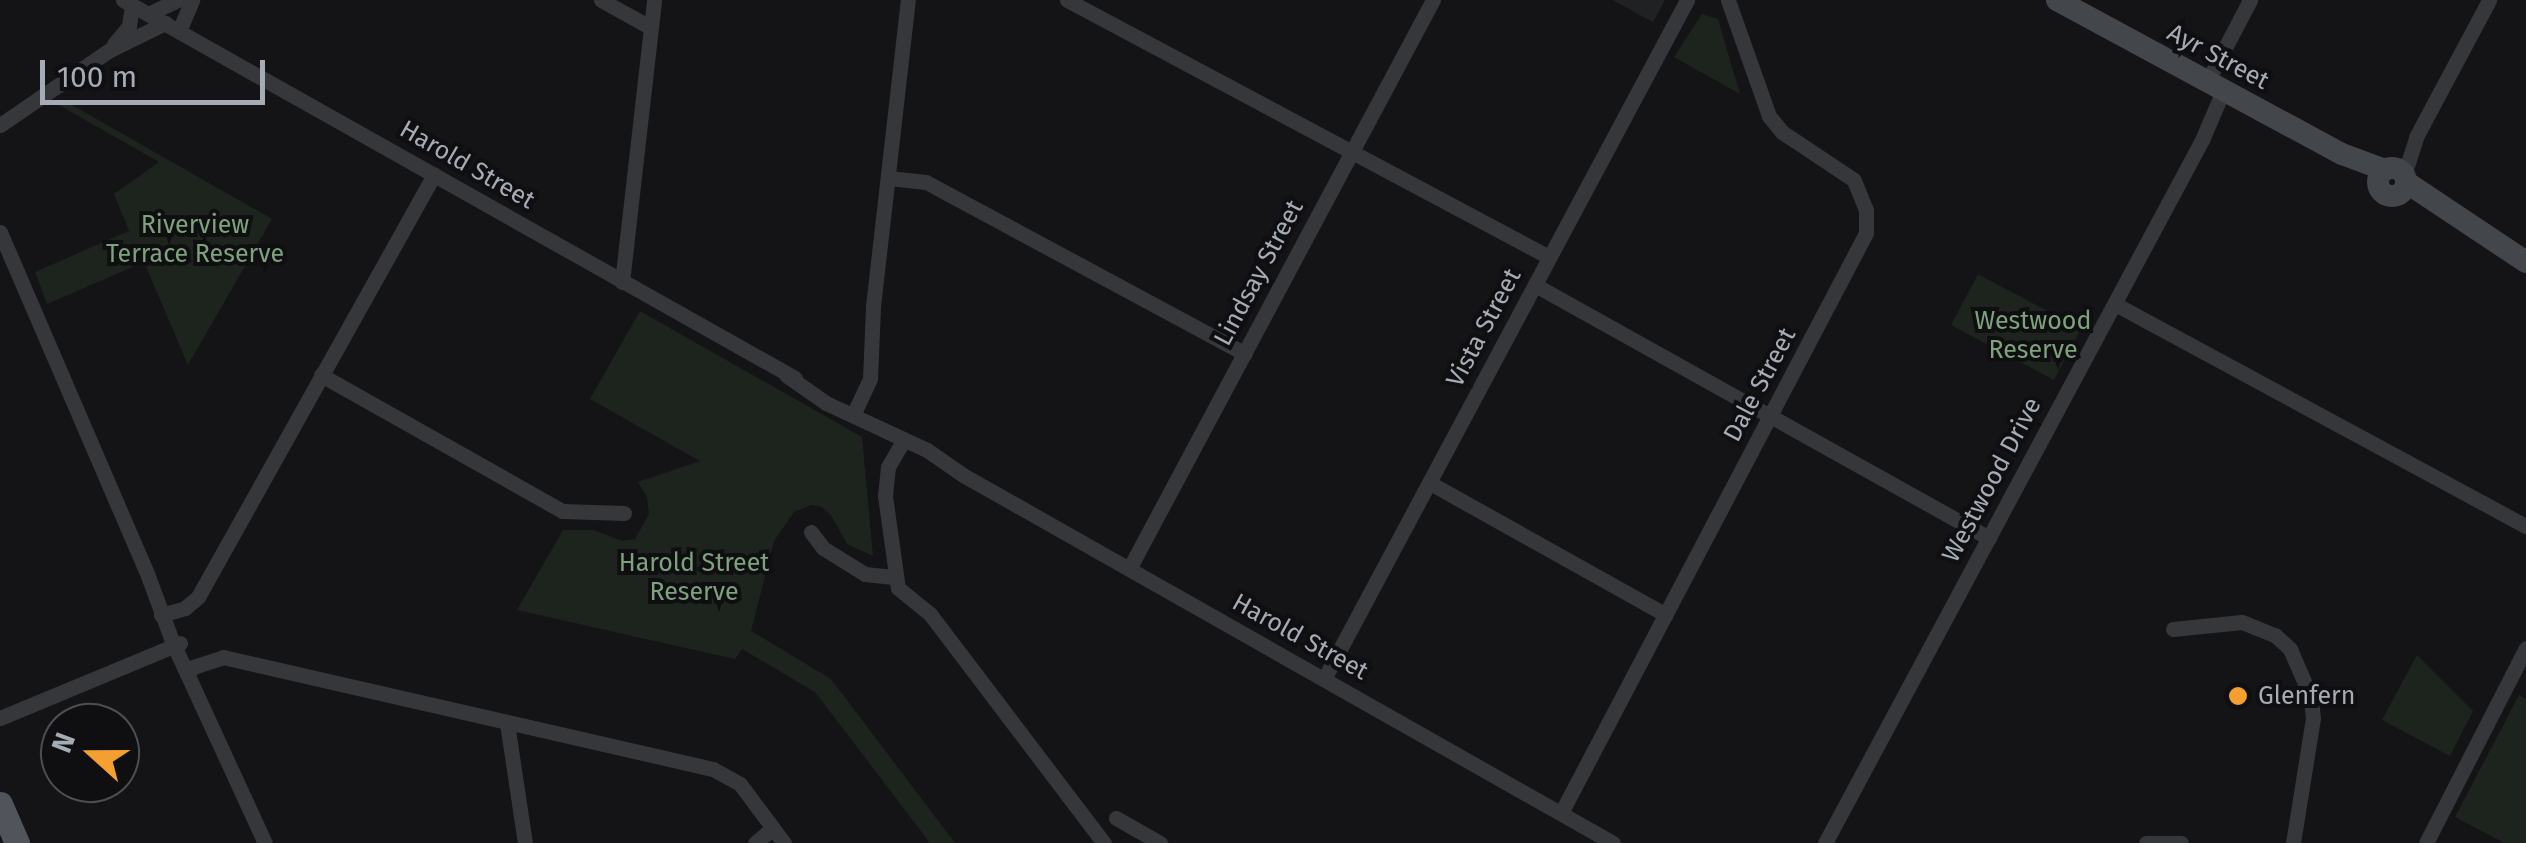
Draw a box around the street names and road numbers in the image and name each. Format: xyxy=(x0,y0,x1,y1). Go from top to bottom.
street label: Ayr Street xyxy=(2162,18,2274,96)
street label: Harold Street xyxy=(394,114,540,216)
street label: Lindsay Street xyxy=(1208,195,1310,351)
street label: Vista Street xyxy=(1440,264,1528,392)
street label: Dale Street xyxy=(1718,323,1802,447)
street label: Westwood Drive xyxy=(1936,393,2048,567)
street label: Harold Street xyxy=(1227,587,1373,687)

